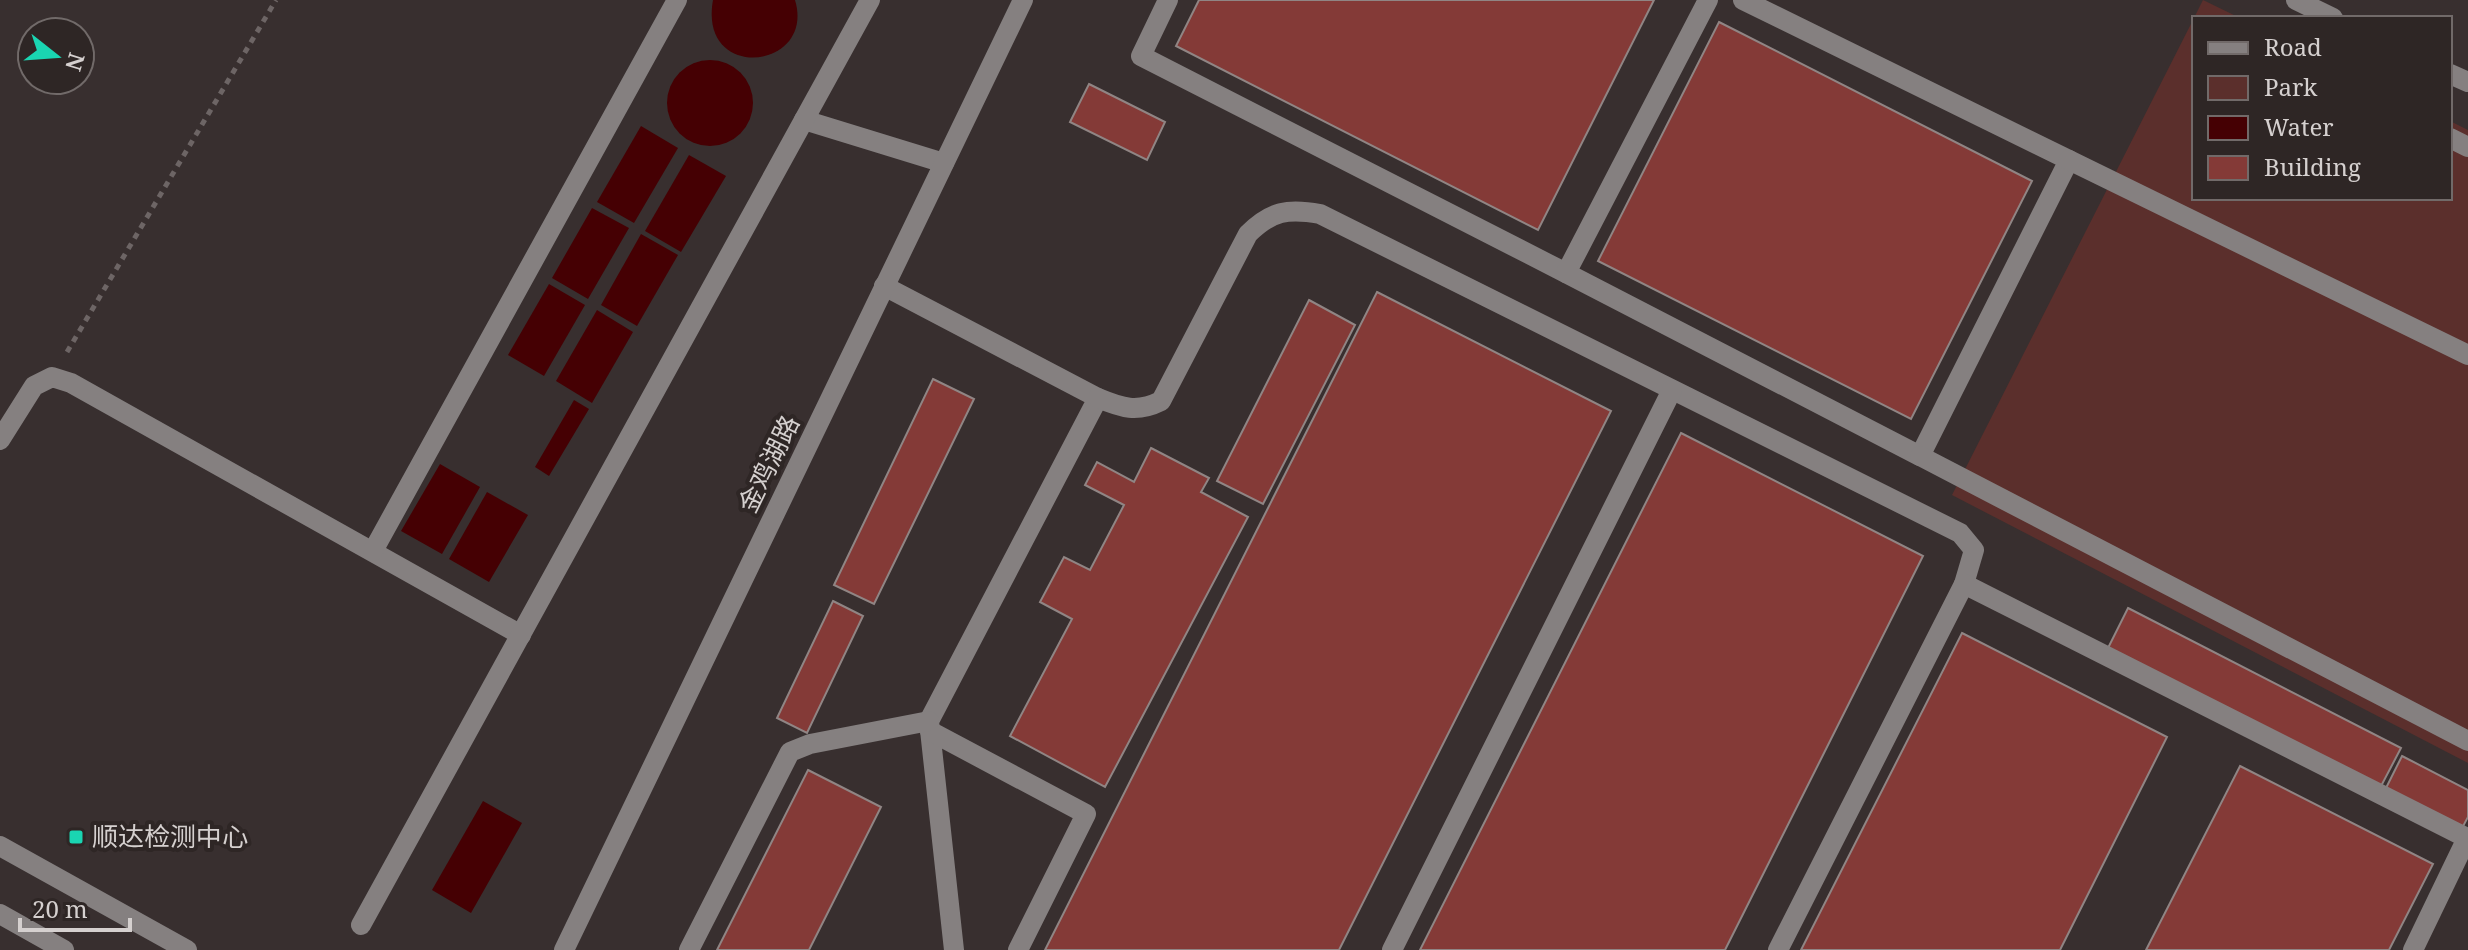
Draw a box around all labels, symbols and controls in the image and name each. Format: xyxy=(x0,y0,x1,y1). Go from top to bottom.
north arrow xyxy=(16,16,96,96)
legend xyxy=(2192,16,2452,200)
text: Road xyxy=(2264,30,2322,63)
text: N xyxy=(59,49,93,75)
text: Park xyxy=(2264,70,2318,103)
text: Water xyxy=(2264,110,2334,143)
text: Building xyxy=(2264,150,2361,183)
street label: 金鸡湖路 xyxy=(729,409,807,518)
place label: 顺达检测中心 xyxy=(92,818,248,854)
marker: 顺达检测中心 xyxy=(67,828,85,846)
scale bar xyxy=(20,882,130,932)
text: 20 m xyxy=(32,892,88,925)

